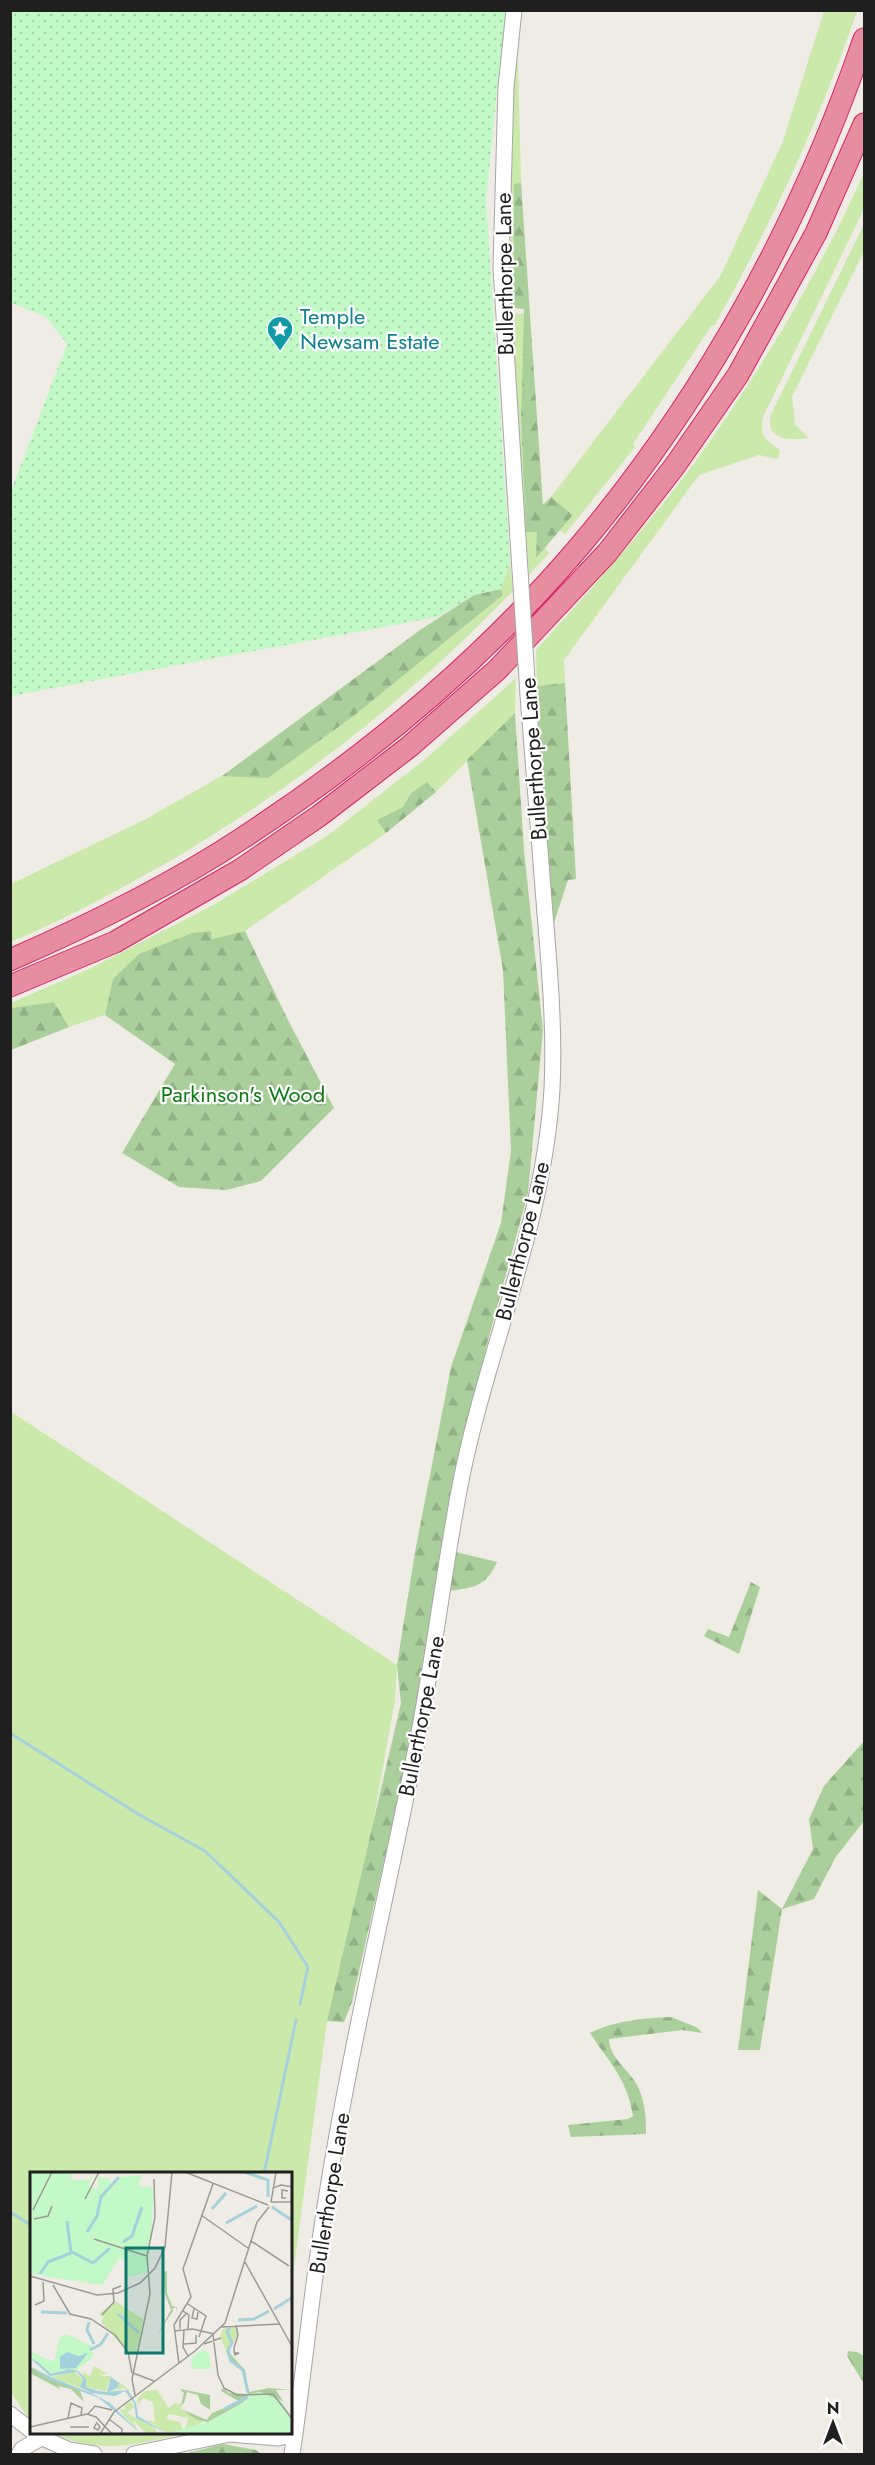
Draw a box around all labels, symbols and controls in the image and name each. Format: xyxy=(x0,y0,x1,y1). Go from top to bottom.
street label: Bullerthorpe Lane xyxy=(487,192,521,356)
place label: Temple Newsam Estate xyxy=(300,300,440,357)
place icon: Temple Newsam Estate xyxy=(265,314,295,352)
street label: Bullerthorpe Lane xyxy=(511,677,555,841)
park label: Parkinson's Wood xyxy=(161,1078,325,1110)
street label: Bullerthorpe Lane xyxy=(487,1158,557,1324)
street label: Bullerthorpe Lane xyxy=(390,1633,452,1799)
street label: Bullerthorpe Lane xyxy=(300,2110,358,2276)
inset map xyxy=(30,2172,292,2435)
north arrow xyxy=(803,2393,863,2453)
text: N xyxy=(827,2397,839,2420)

